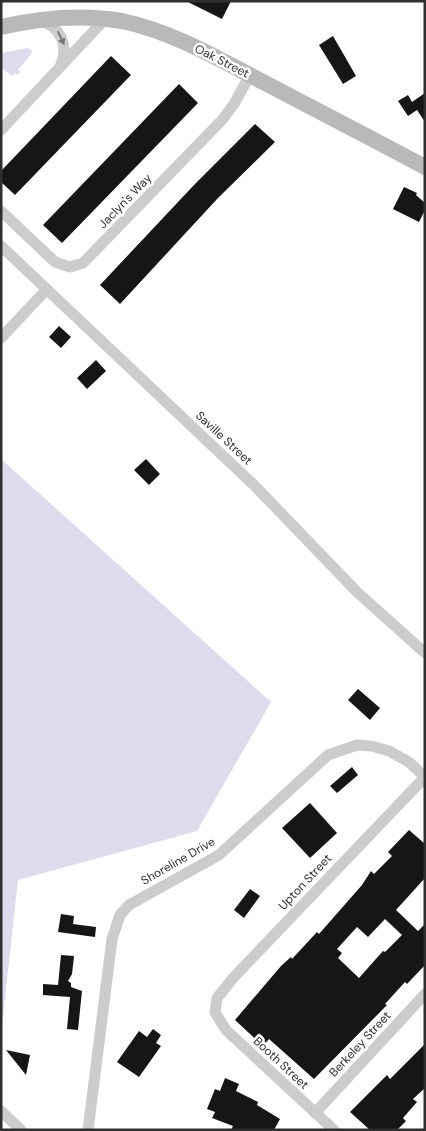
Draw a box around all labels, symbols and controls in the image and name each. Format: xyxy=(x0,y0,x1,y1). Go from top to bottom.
one-way arrow xyxy=(57,31,65,45)
street label: Oak Street xyxy=(192,40,252,82)
street label: Jaclyn's Way xyxy=(95,170,155,232)
street label: Saville Street xyxy=(192,408,256,469)
street label: Shoreline Drive xyxy=(138,833,218,889)
street label: Upton Street xyxy=(275,850,335,913)
street label: Berkeley Street xyxy=(325,1008,395,1080)
street label: Booth Street xyxy=(250,1033,312,1093)

